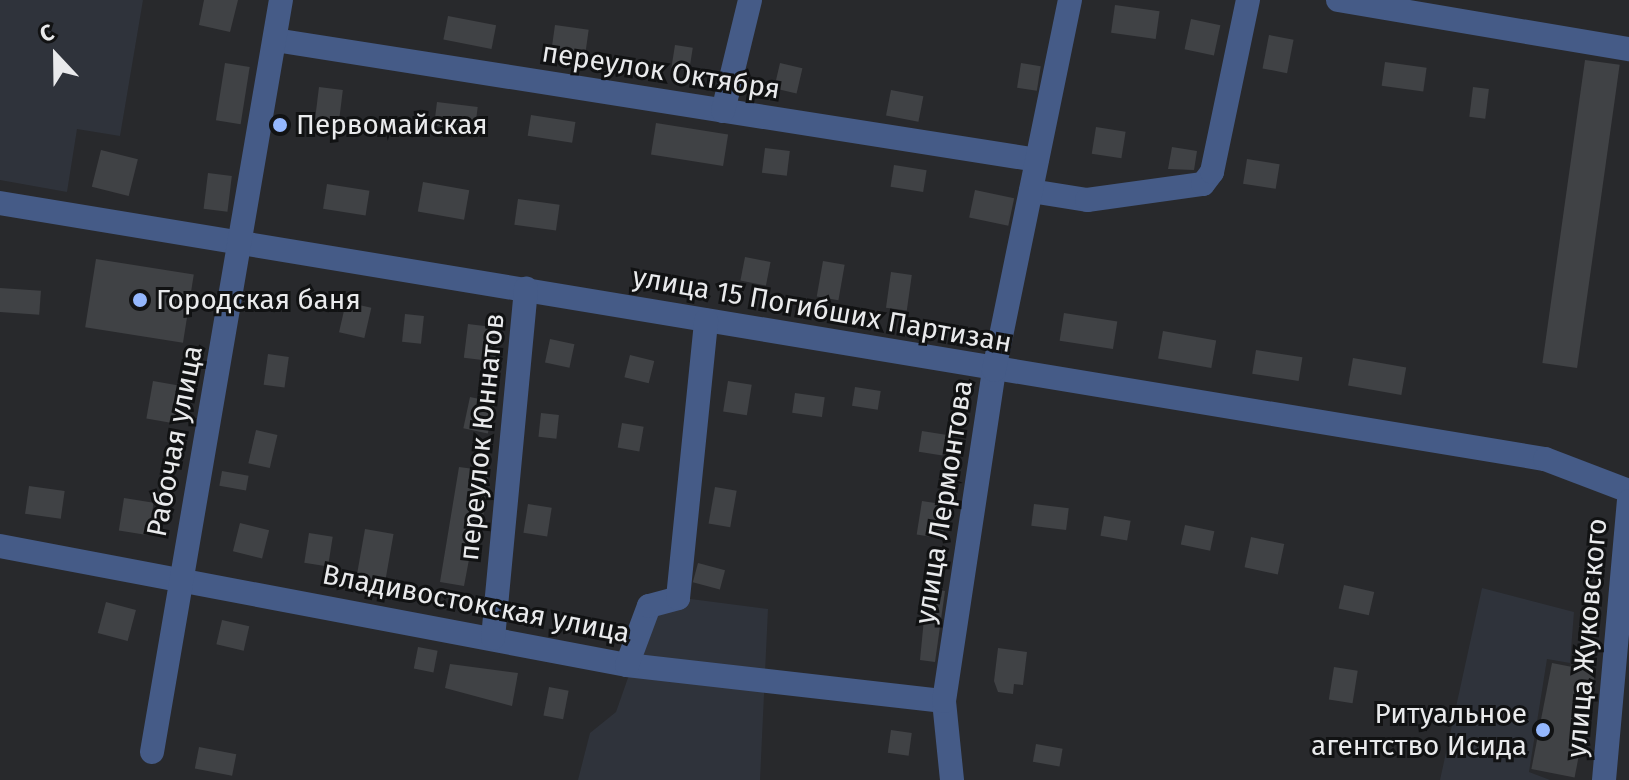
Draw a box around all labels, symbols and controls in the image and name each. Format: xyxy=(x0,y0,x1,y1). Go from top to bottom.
north arrow xyxy=(16,16,96,96)
text: С xyxy=(36,18,58,48)
street label: переулок Октября xyxy=(539,36,783,106)
place label: Первомайская xyxy=(296,108,488,142)
marker: Первомайская xyxy=(271,116,289,134)
street label: улица 15 Погибших Партизан xyxy=(630,260,1014,360)
place label: Городская баня xyxy=(156,283,361,317)
marker: Городская баня xyxy=(131,291,149,309)
street label: переулок Юннатов xyxy=(452,312,512,562)
street label: Рабочая улица xyxy=(140,343,210,539)
street label: улица Лермонтова xyxy=(908,378,980,626)
street label: улица Жуковского xyxy=(1560,517,1614,759)
street label: Владивостокская улица xyxy=(319,558,633,650)
place label: Ритуальное агентство Исида xyxy=(1311,697,1527,763)
marker: Ритуальное агентство Исида xyxy=(1534,721,1552,739)

